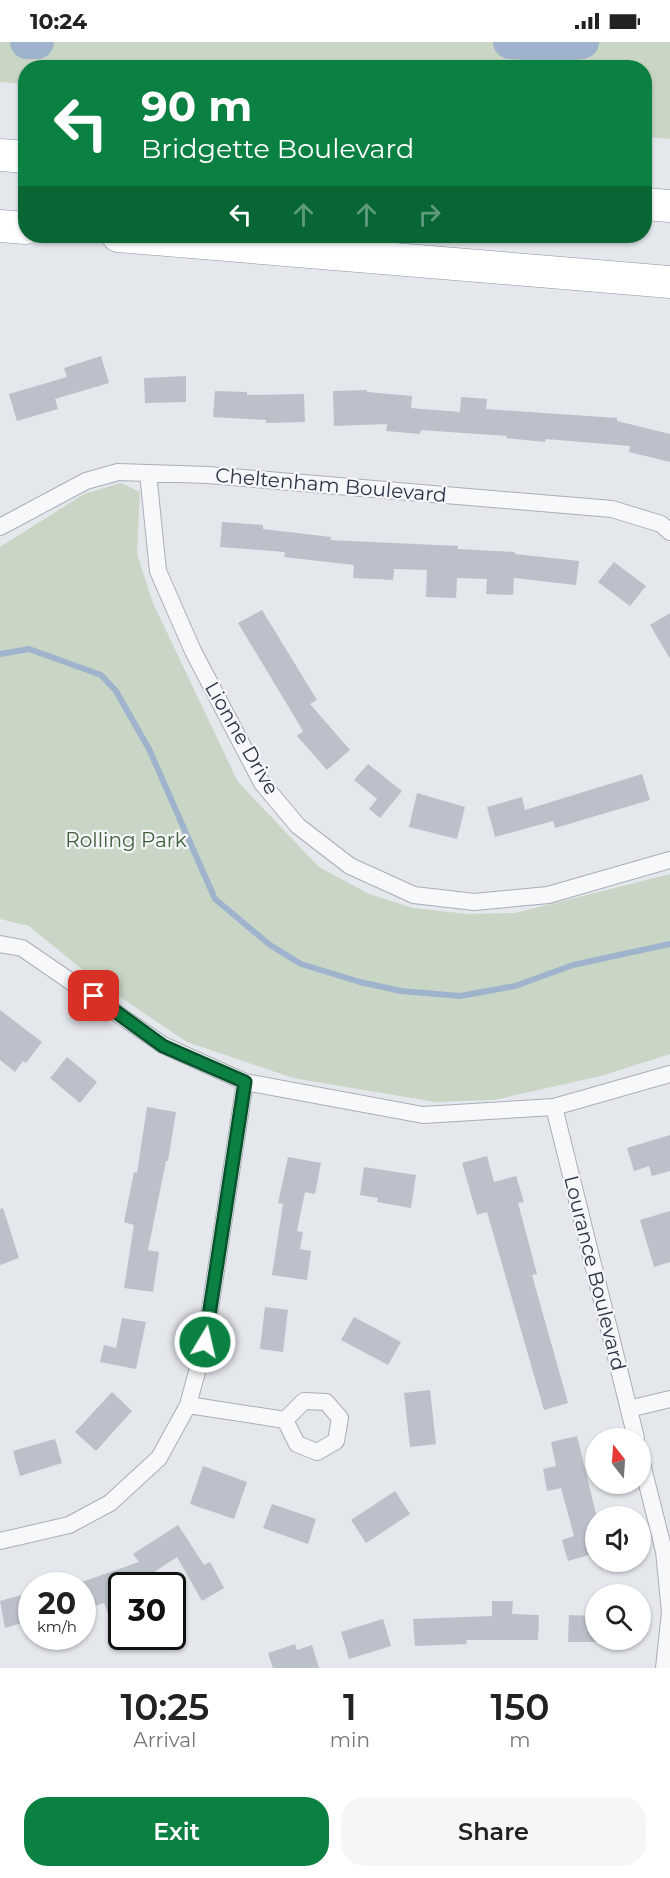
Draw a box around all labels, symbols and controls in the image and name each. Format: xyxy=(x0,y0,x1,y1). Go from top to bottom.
text: 10:24 xyxy=(30,8,87,35)
text: 90 m xyxy=(141,80,252,132)
icon: left xyxy=(42,84,120,162)
text: Bridgette Boulevard xyxy=(141,132,414,165)
icon: left xyxy=(224,198,257,231)
icon: ahead xyxy=(287,198,320,231)
icon: ahead xyxy=(350,198,383,231)
icon: right xyxy=(413,198,446,231)
street label: Cheltenham Boulevard xyxy=(214,463,448,507)
street label: Lionne Drive xyxy=(200,677,284,799)
park label: Rolling Park xyxy=(65,828,187,852)
pin xyxy=(68,970,119,1021)
icon: arrive xyxy=(77,979,110,1012)
street label: Lourance Boulevard xyxy=(559,1173,631,1373)
position arrow xyxy=(173,1310,237,1374)
north arrow xyxy=(585,1428,651,1494)
map controls xyxy=(585,1428,651,1650)
button: sound xyxy=(585,1506,651,1572)
speed limit sign: 30 xyxy=(108,1572,186,1650)
button: search xyxy=(585,1584,651,1650)
text: 20 xyxy=(38,1585,76,1622)
text: km/h xyxy=(37,1617,77,1636)
text: 10:25 xyxy=(121,1685,209,1729)
text: 1 xyxy=(343,1685,357,1729)
text: 150 xyxy=(490,1685,549,1729)
text: Arrival xyxy=(133,1728,196,1752)
text: min xyxy=(330,1728,370,1752)
text: m xyxy=(509,1728,531,1752)
button: Exit xyxy=(24,1797,329,1866)
button: Share xyxy=(341,1797,646,1866)

